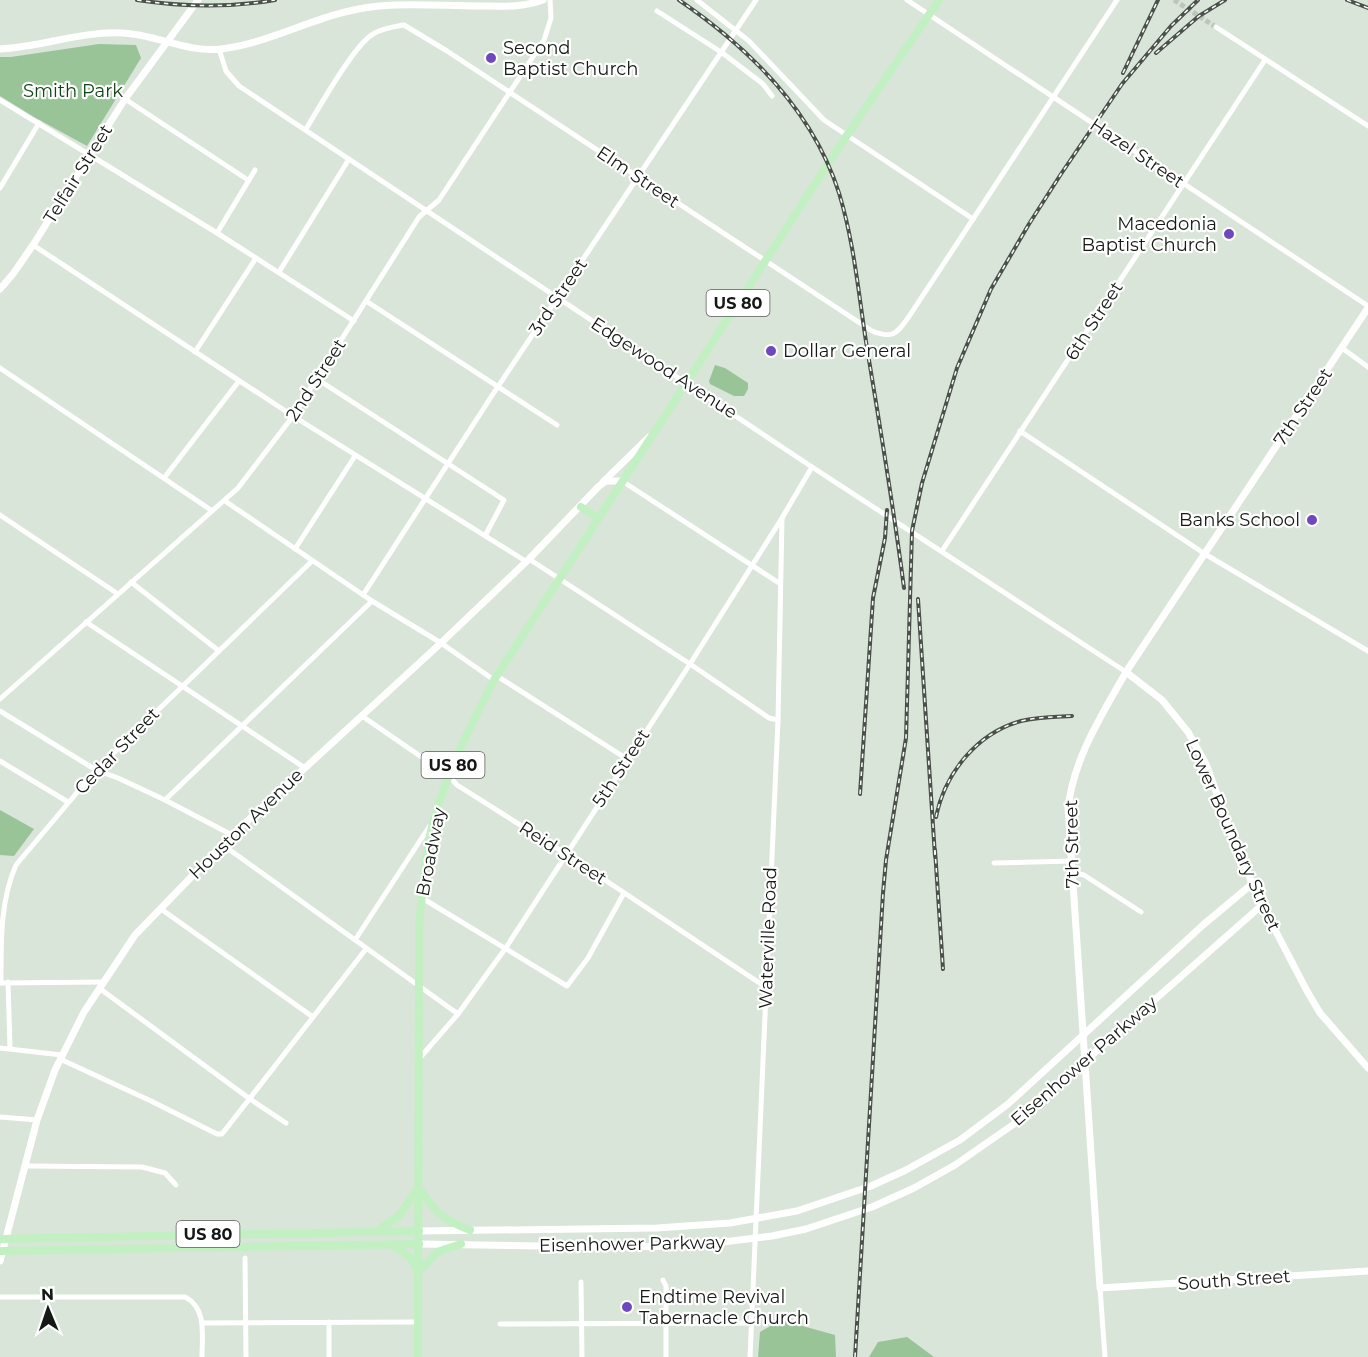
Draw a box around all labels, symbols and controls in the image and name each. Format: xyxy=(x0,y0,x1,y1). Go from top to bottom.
place label: Second Baptist Church xyxy=(503,37,639,80)
marker: Second Baptist Church xyxy=(484,51,498,65)
park label: Smith Park xyxy=(23,80,123,102)
street label: Hazel Street xyxy=(1086,113,1188,193)
street label: Telfair Street xyxy=(39,120,117,228)
street label: Elm Street xyxy=(592,141,684,213)
place label: Macedonia Baptist Church xyxy=(1081,213,1217,256)
marker: Macedonia Baptist Church xyxy=(1222,227,1236,241)
street label: 3rd Street xyxy=(524,254,592,340)
street label: 6th Street xyxy=(1060,277,1128,365)
road number: US 80 xyxy=(706,290,770,316)
street label: Edgewood Avenue xyxy=(587,312,741,424)
street label: 2nd Street xyxy=(281,335,351,425)
place label: Dollar General xyxy=(783,340,911,362)
marker: Dollar General xyxy=(764,344,778,358)
street label: 7th Street xyxy=(1269,364,1337,450)
place label: Banks School xyxy=(1179,509,1300,531)
marker: Banks School xyxy=(1305,513,1319,527)
street label: Cedar Street xyxy=(70,703,164,799)
street label: 5th Street xyxy=(588,725,654,811)
street label: Lower Boundary Street xyxy=(1181,736,1285,934)
road number: US 80 xyxy=(422,752,484,778)
street label: Houston Avenue xyxy=(184,764,308,884)
street label: 7th Street xyxy=(1060,799,1084,889)
street label: Broadway xyxy=(412,805,450,898)
street label: Reid Street xyxy=(515,817,611,889)
street label: Waterville Road xyxy=(755,867,781,1009)
street label: Eisenhower Parkway xyxy=(1006,991,1162,1130)
road number: US 80 xyxy=(176,1221,240,1247)
street label: Eisenhower Parkway xyxy=(539,1231,726,1257)
street label: South Street xyxy=(1177,1265,1291,1295)
north arrow xyxy=(18,1279,78,1339)
text: N xyxy=(41,1285,54,1304)
place label: Endtime Revival Tabernacle Church xyxy=(639,1286,809,1329)
marker: Endtime Revival Tabernacle Church xyxy=(620,1300,634,1314)

